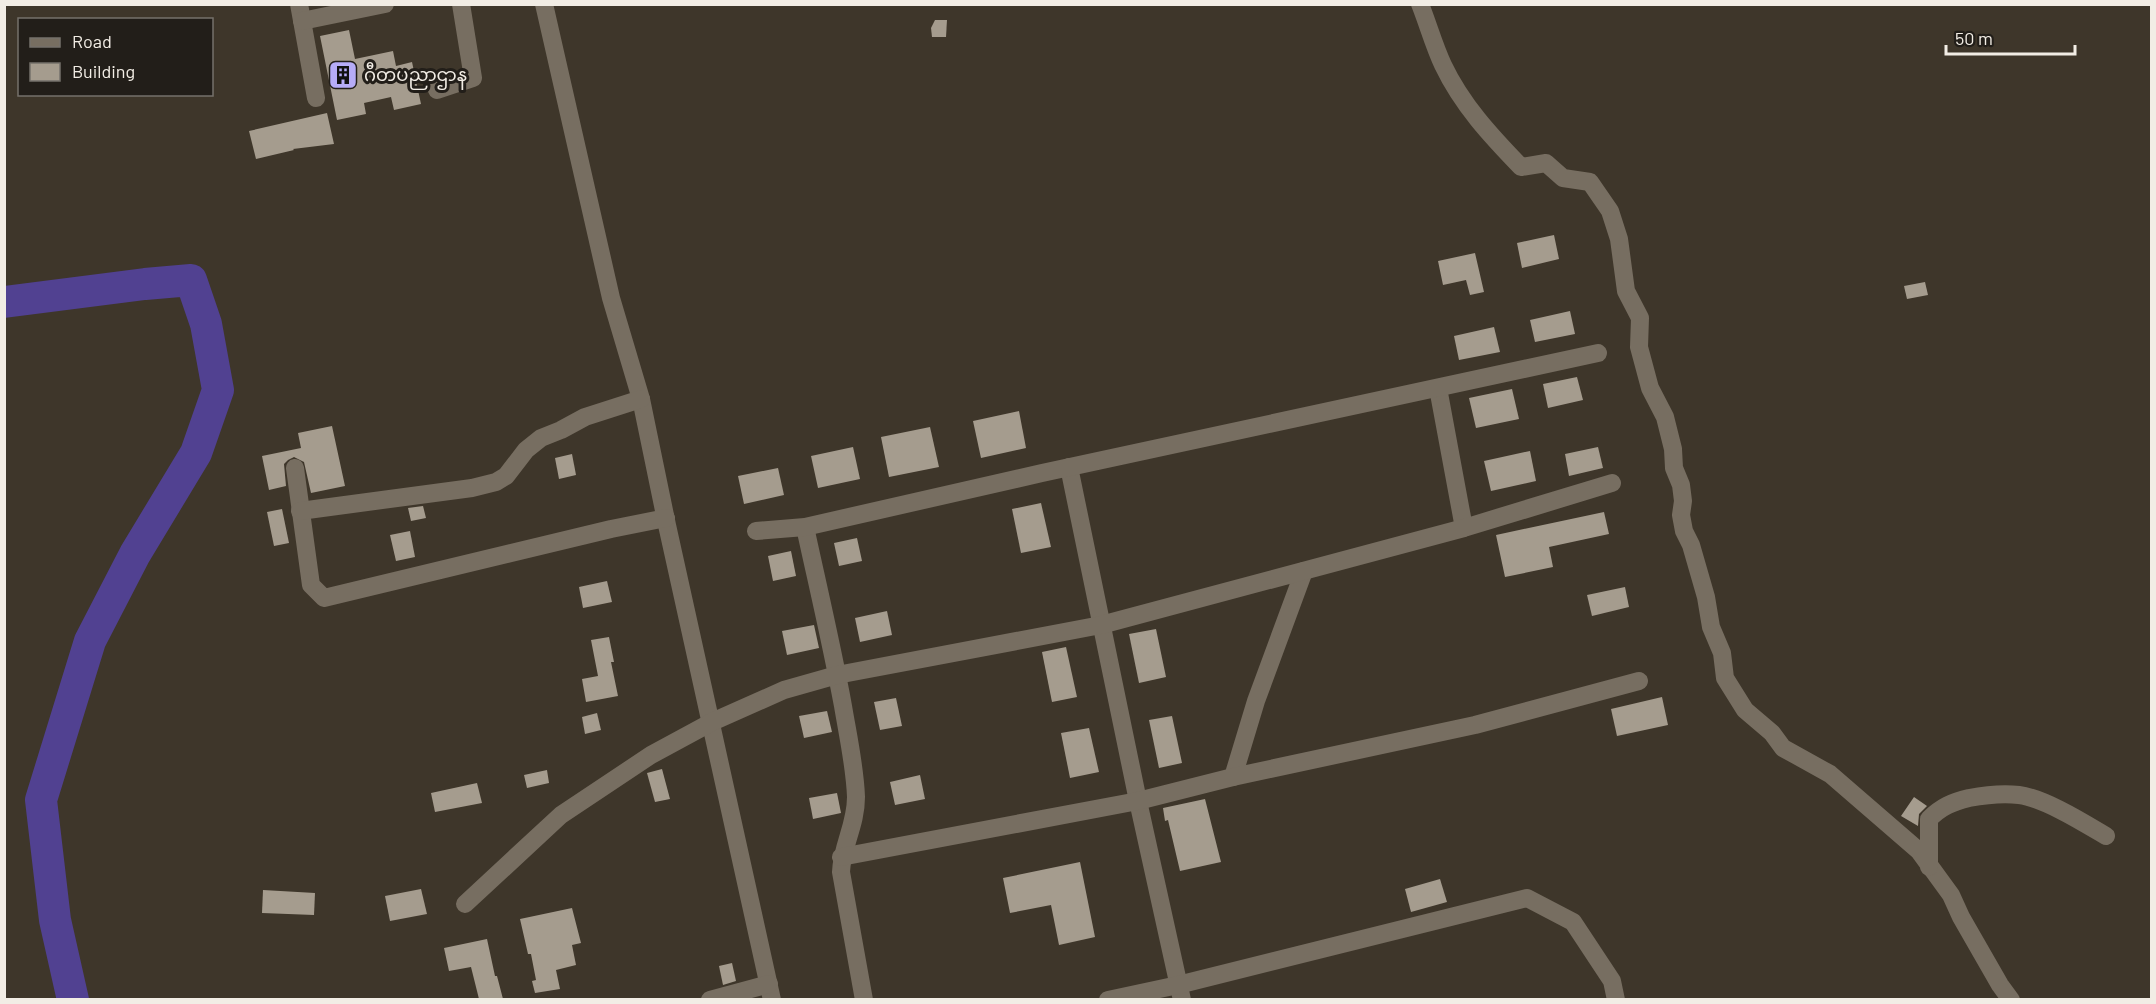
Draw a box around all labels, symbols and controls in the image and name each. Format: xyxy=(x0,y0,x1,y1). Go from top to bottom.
legend xyxy=(18,18,213,96)
scale bar xyxy=(1946,18,2075,56)
text: 50 m xyxy=(1955,27,1993,49)
text: Road xyxy=(72,30,112,52)
building icon: ဂီတပညာဌာန xyxy=(327,59,359,91)
text: Building xyxy=(72,60,135,82)
place label: ဂီတပညာဌာန xyxy=(364,61,467,90)

